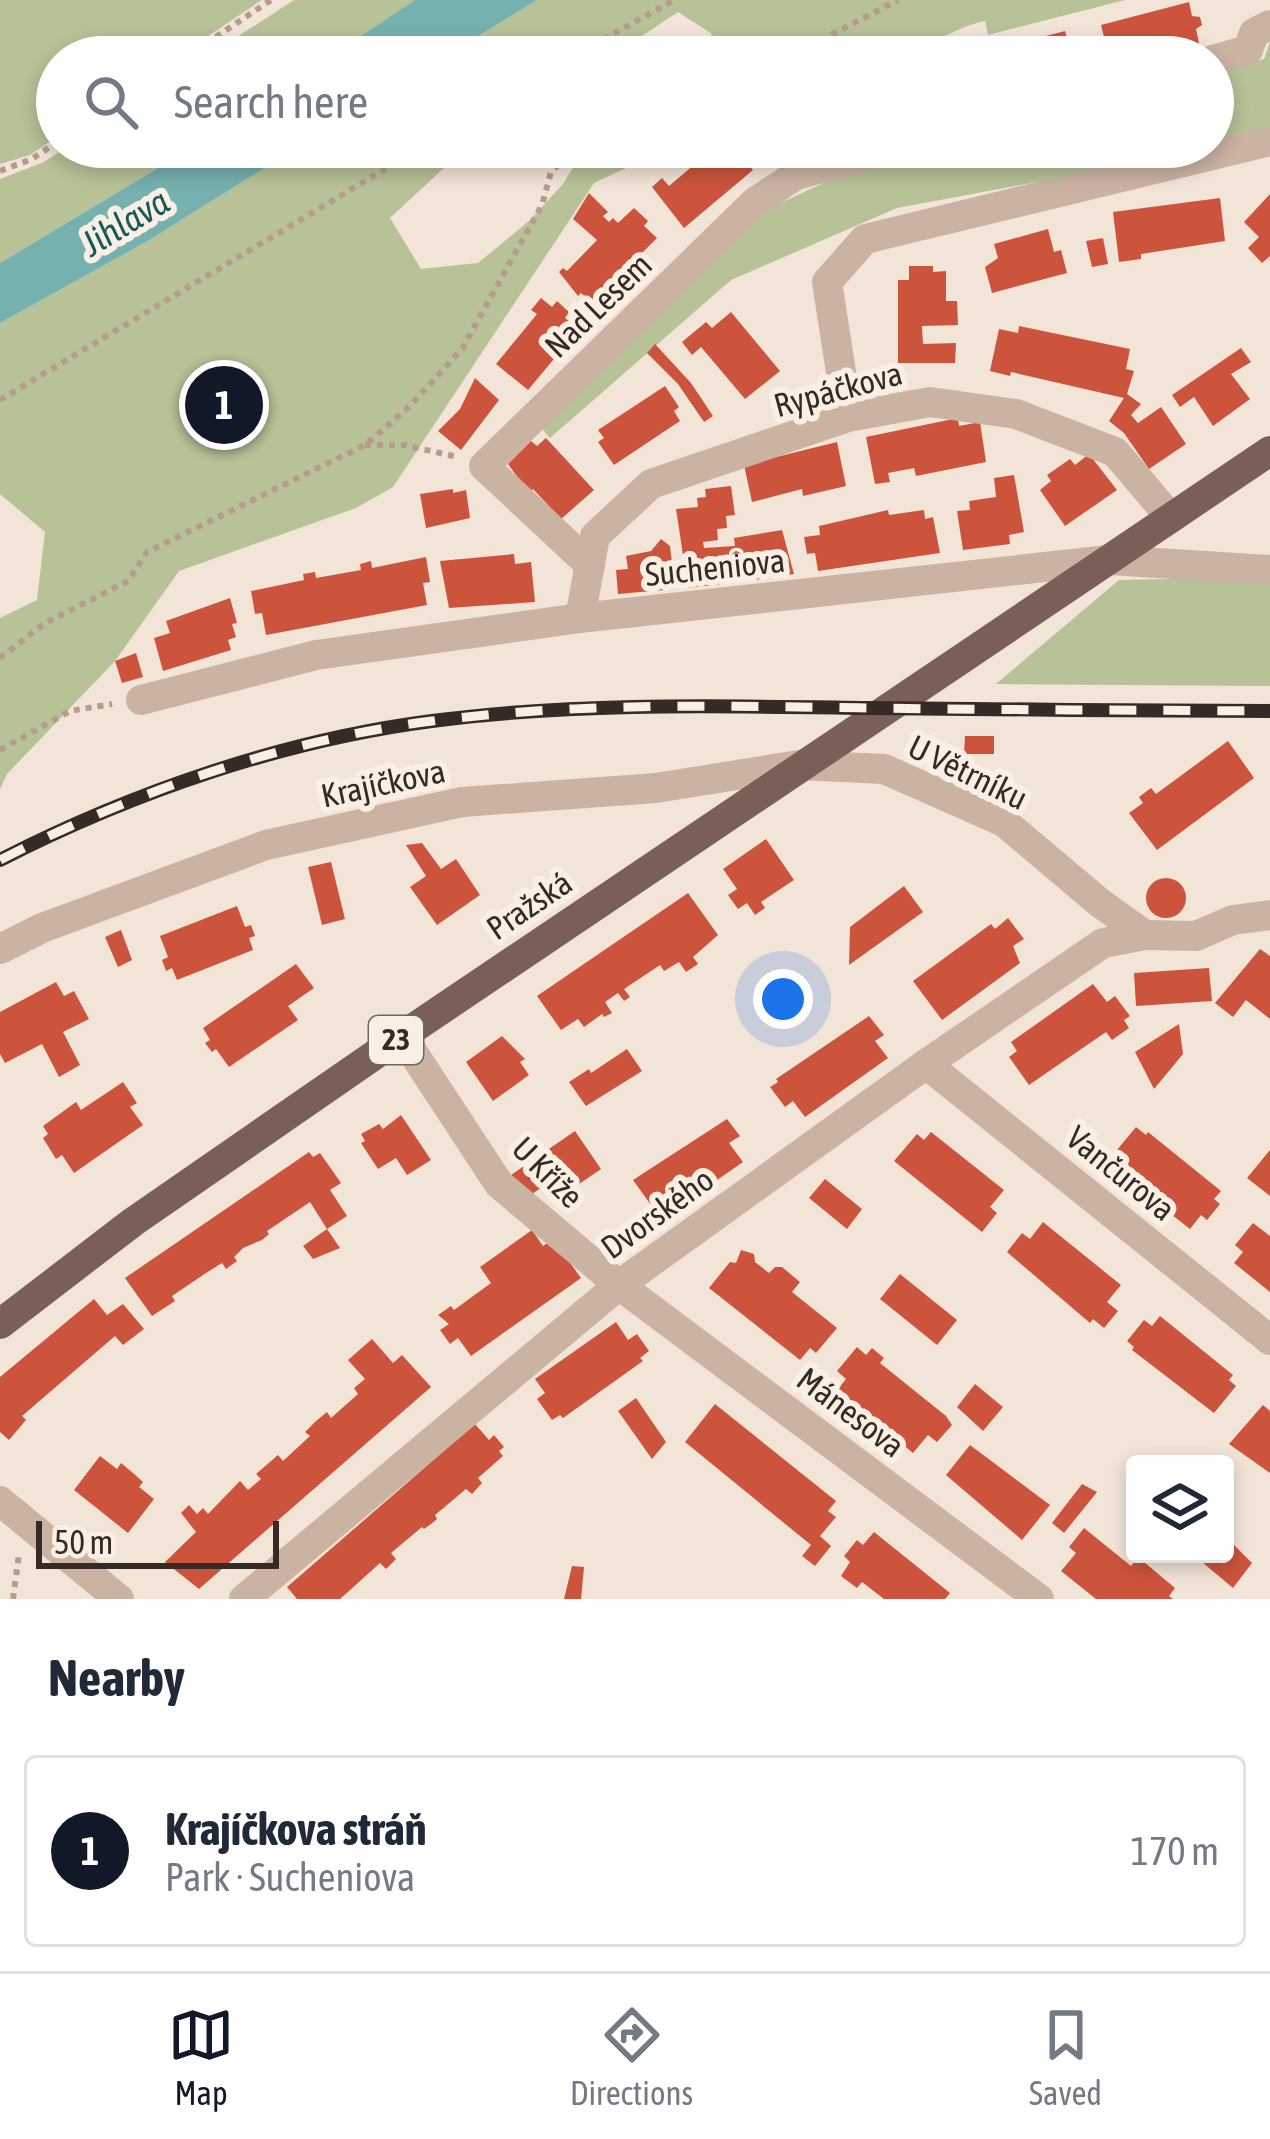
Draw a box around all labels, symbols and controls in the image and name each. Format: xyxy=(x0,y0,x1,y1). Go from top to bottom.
search box xyxy=(36,36,1234,168)
icon: search xyxy=(78,69,144,135)
text: Search here xyxy=(174,76,368,128)
water label: Jihlava xyxy=(73,180,176,265)
street label: Nad Lesem xyxy=(537,245,659,365)
street label: Rypáčkova xyxy=(770,354,906,424)
pin: 1 xyxy=(185,360,263,450)
street label: Sucheniova xyxy=(643,541,787,593)
street label: U Větrníku xyxy=(902,727,1034,817)
street label: Krajíčkova xyxy=(318,751,448,815)
street label: Pražská xyxy=(479,863,579,947)
your location xyxy=(753,969,813,1029)
road number: 23 xyxy=(369,1016,423,1064)
street label: Vančurova xyxy=(1059,1118,1183,1228)
street label: U Kříže xyxy=(505,1129,591,1215)
street label: Dvorského xyxy=(594,1160,720,1266)
street label: Mánesova xyxy=(790,1360,912,1464)
map controls xyxy=(1126,1455,1234,1563)
button: layers xyxy=(1126,1455,1234,1563)
scale bar xyxy=(36,1515,279,1568)
text: 50 m xyxy=(54,1523,113,1561)
text: Nearby xyxy=(48,1648,185,1707)
text: Krajíčkova stráň xyxy=(165,1803,426,1855)
text: 1 xyxy=(81,1829,99,1873)
text: 170 m xyxy=(1131,1829,1219,1873)
text: Park · Sucheniova xyxy=(165,1855,415,1899)
tab: Map xyxy=(168,2002,234,2112)
tab: Directions xyxy=(570,2002,693,2112)
tab: Saved xyxy=(1029,2002,1102,2112)

